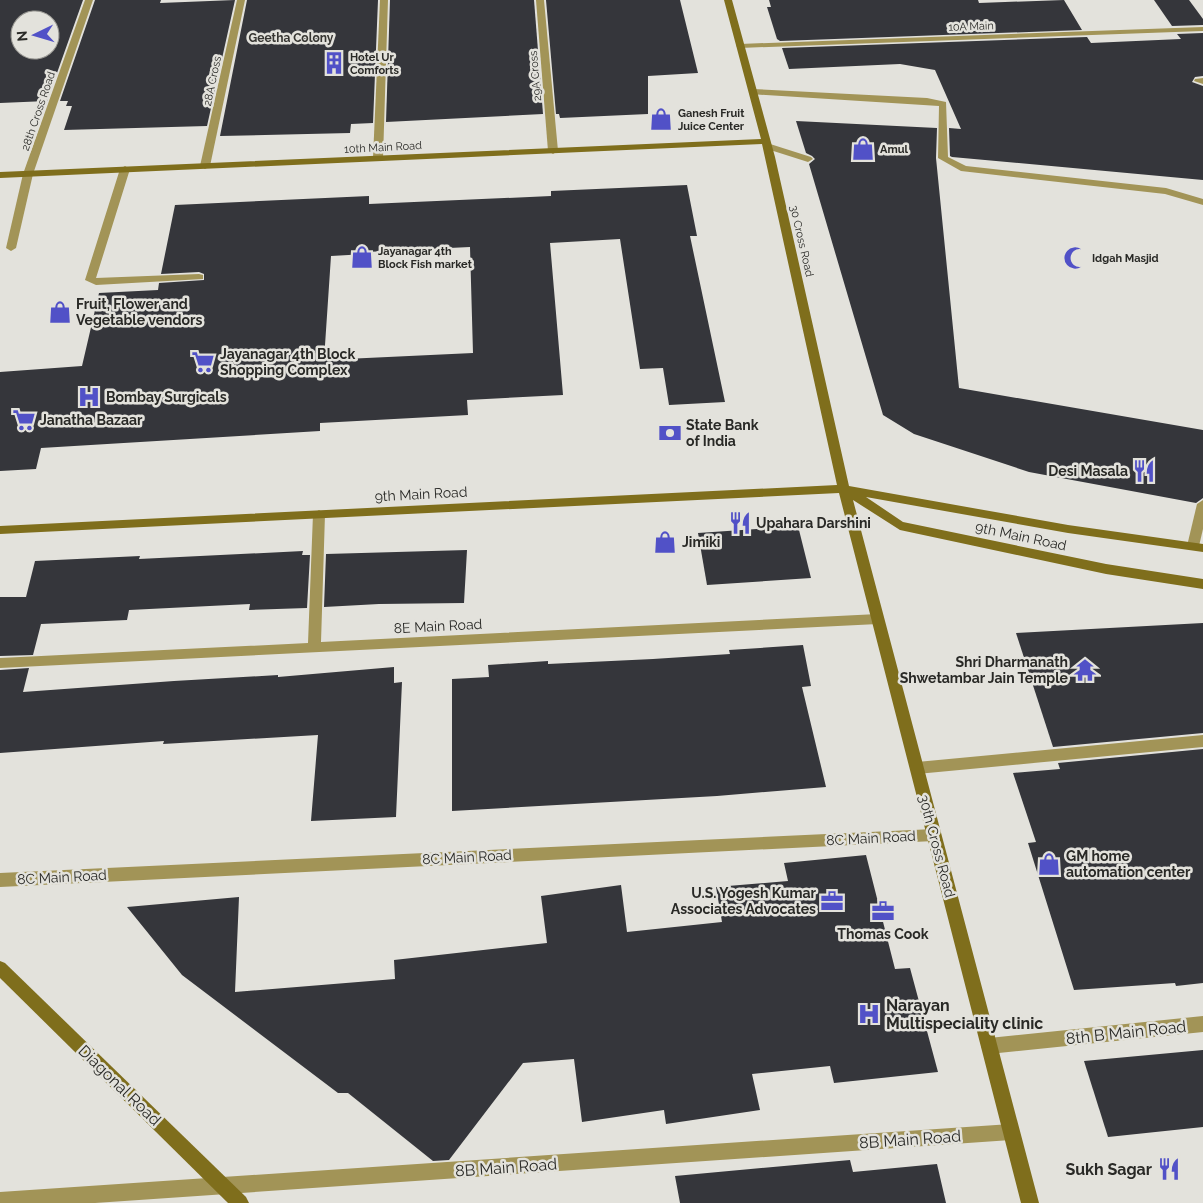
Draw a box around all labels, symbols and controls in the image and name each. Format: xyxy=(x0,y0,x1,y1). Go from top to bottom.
north arrow xyxy=(10,10,60,60)
street label: 10A Main xyxy=(948,19,994,34)
text: N xyxy=(14,30,30,42)
district label: Geetha Colony xyxy=(249,31,334,45)
building icon: Hotel Ur Comforts xyxy=(321,50,347,76)
street label: 29A Cross xyxy=(527,50,544,102)
place label: Hotel Ur Comforts xyxy=(350,51,400,77)
street label: 28A Cross xyxy=(201,55,224,107)
street label: 28th Cross Road xyxy=(19,70,58,152)
shop icon: Ganesh Fruit Juice Center xyxy=(648,106,674,132)
place label: Ganesh Fruit Juice Center xyxy=(678,107,745,133)
shop icon: Amul xyxy=(850,136,876,162)
street label: 10th Main Road xyxy=(344,139,422,156)
place label: Amul xyxy=(880,143,908,156)
street label: 30 Cross Road xyxy=(787,204,816,278)
shop icon: Jayanagar 4th Block Fish market xyxy=(349,244,375,270)
place label: Jayanagar 4th Block Fish market xyxy=(378,245,473,271)
mosque icon: Idgah Masjid xyxy=(1062,245,1088,271)
place label: Idgah Masjid xyxy=(1092,252,1159,265)
place label: Fruit, Flower and Vegetable vendors xyxy=(76,296,202,328)
shop icon: Fruit, Flower and Vegetable vendors xyxy=(47,299,73,325)
place label: Jayanagar 4th Block Shopping Complex xyxy=(220,346,355,378)
supermarket icon: Jayanagar 4th Block Shopping Complex xyxy=(190,349,216,375)
hospital icon: Bombay Surgicals xyxy=(76,384,102,410)
place label: Bombay Surgicals xyxy=(106,389,227,405)
supermarket icon: Janatha Bazaar xyxy=(11,407,37,433)
place label: Janatha Bazaar xyxy=(40,412,143,428)
place label: State Bank of India xyxy=(686,417,759,449)
bank icon: State Bank of India xyxy=(657,420,683,446)
restaurant icon: Desi Masala xyxy=(1131,458,1157,484)
place label: Desi Masala xyxy=(1048,463,1128,479)
street label: 9th Main Road xyxy=(374,484,468,504)
restaurant icon: Upahara Darshini xyxy=(727,510,753,536)
place label: Upahara Darshini xyxy=(756,515,871,531)
street label: 9th Main Road xyxy=(974,519,1068,553)
shop icon: Jimiki xyxy=(652,529,678,555)
place label: Jimiki xyxy=(682,534,720,550)
street label: 8E Main Road xyxy=(393,616,483,636)
place label: Shri Dharmanath Shwetambar Jain Temple xyxy=(900,654,1069,686)
temple icon: Shri Dharmanath Shwetambar Jain Temple xyxy=(1072,657,1098,683)
street label: 30th Cross Road xyxy=(916,793,958,899)
street label: 8C Main Road xyxy=(826,828,916,848)
street label: 8C Main Road xyxy=(422,847,512,867)
place label: GM home automation center xyxy=(1066,848,1191,880)
shop icon: GM home automation center xyxy=(1036,851,1062,877)
street label: 8C Main Road xyxy=(17,867,107,887)
place label: U.S. Yogesh Kumar Associates Advocates xyxy=(671,885,817,917)
office icon: U.S. Yogesh Kumar Associates Advocates xyxy=(819,888,845,914)
office icon: Thomas Cook xyxy=(870,898,896,924)
place label: Thomas Cook xyxy=(837,926,929,942)
place label: Narayan Multispeciality clinic xyxy=(886,996,1043,1033)
hospital icon: Narayan Multispeciality clinic xyxy=(856,1001,882,1027)
street label: 8th B Main Road xyxy=(1065,1017,1187,1048)
street label: Diagonal Road xyxy=(74,1041,165,1130)
street label: 8B Main Road xyxy=(858,1126,962,1153)
street label: 8B Main Road xyxy=(454,1154,558,1181)
restaurant icon: Sukh Sagar xyxy=(1156,1156,1182,1182)
place label: Sukh Sagar xyxy=(1065,1160,1152,1179)

